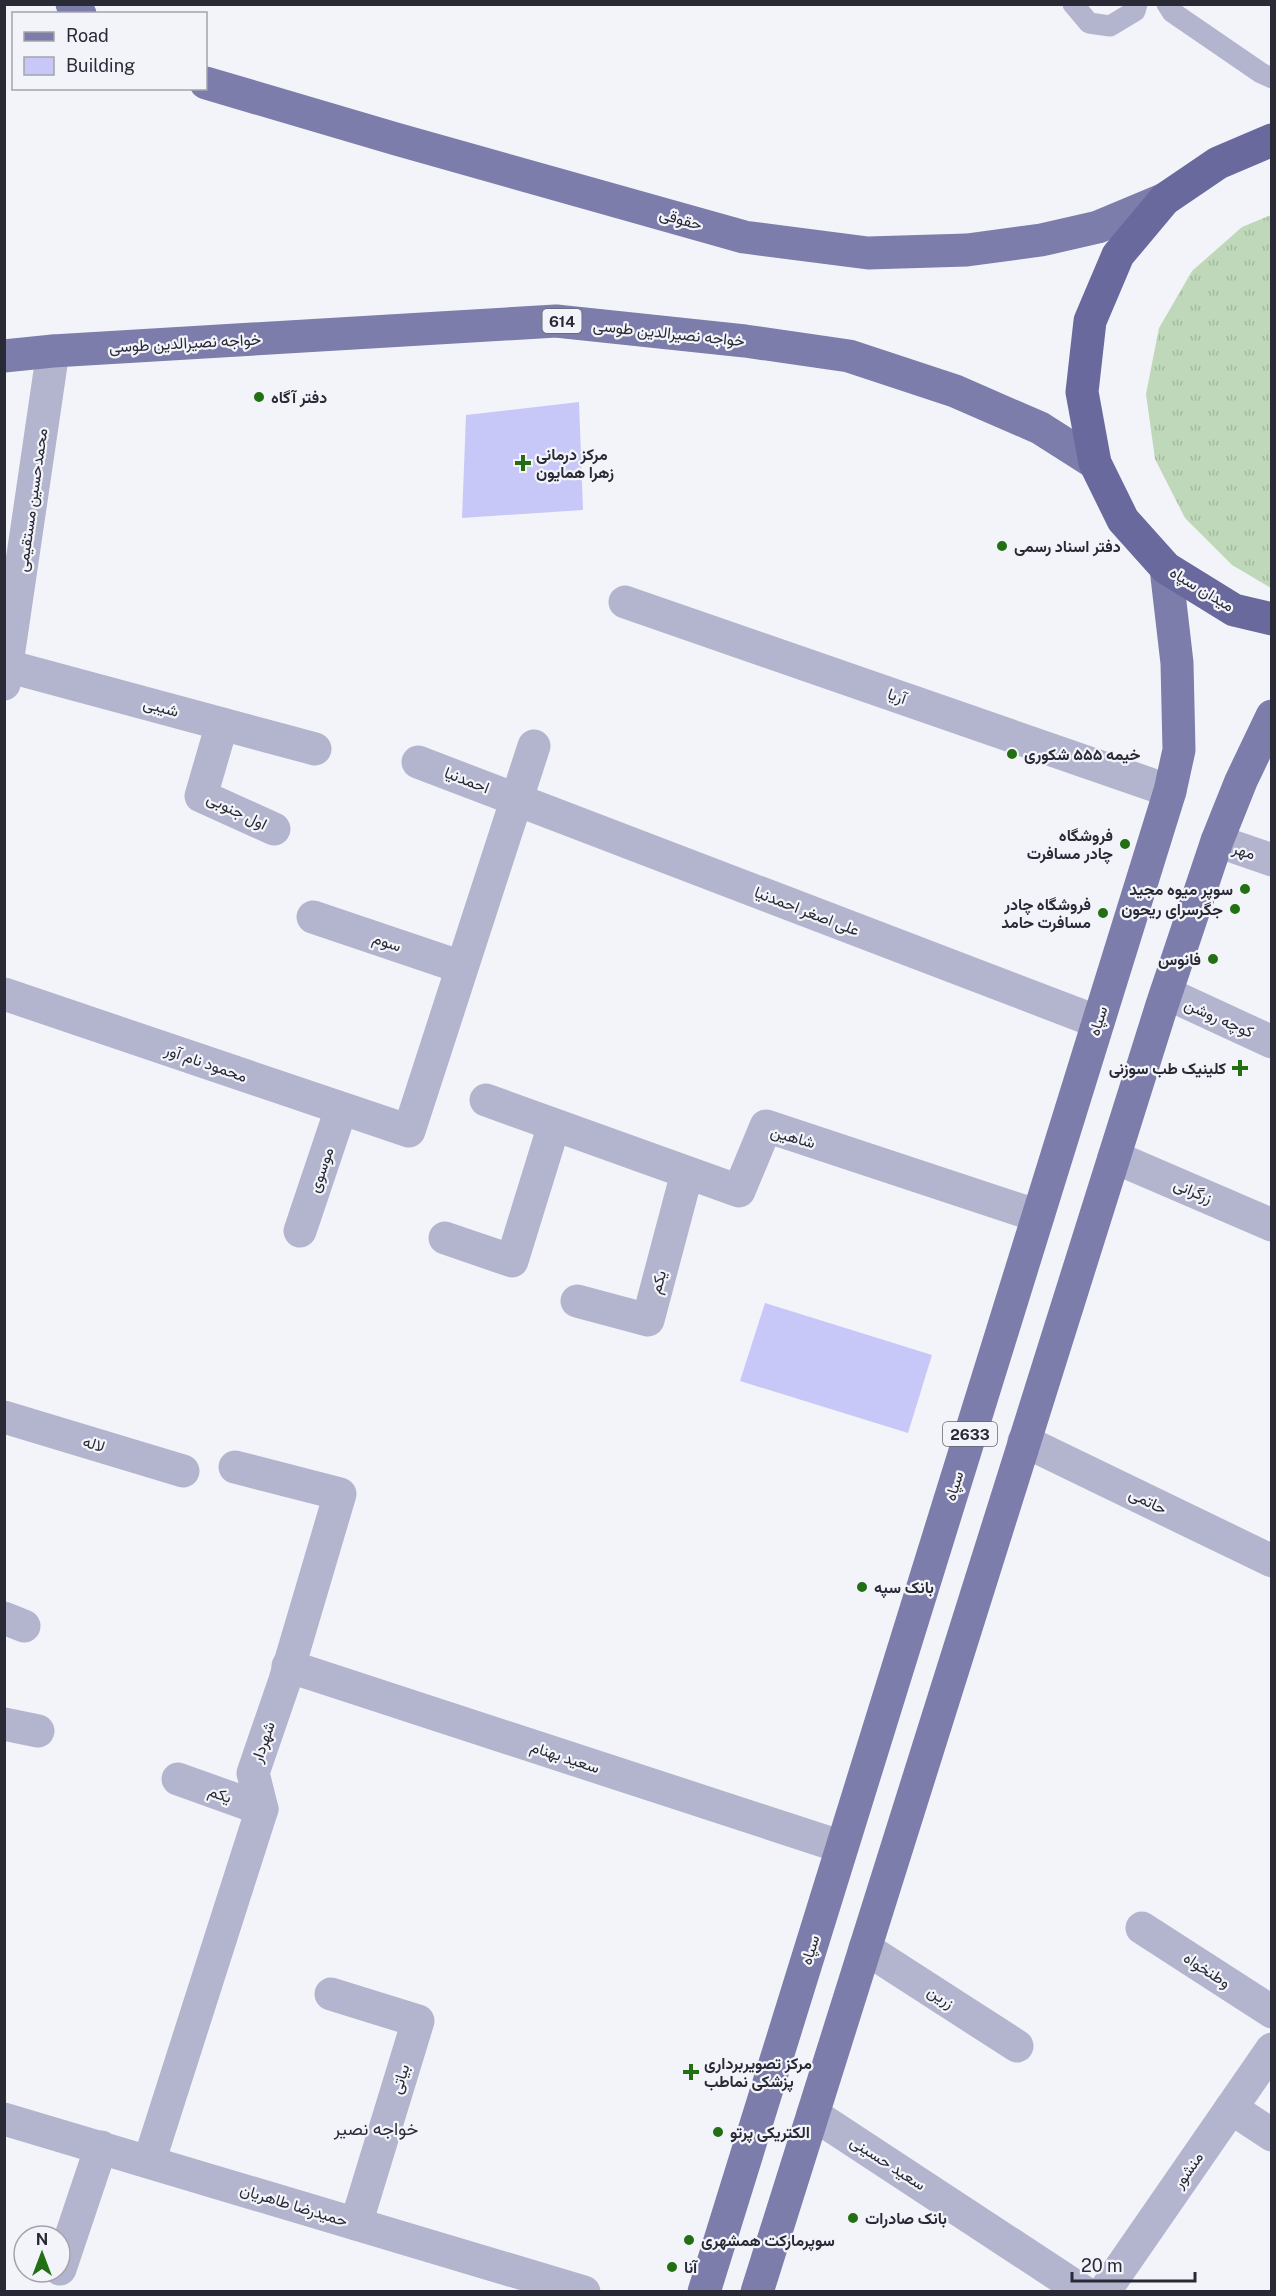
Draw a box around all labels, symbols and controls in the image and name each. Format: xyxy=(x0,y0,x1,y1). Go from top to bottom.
legend xyxy=(12,12,207,90)
text: Road xyxy=(66,25,109,46)
text: Building xyxy=(66,55,135,76)
street label: حقوقی xyxy=(657,204,705,235)
road number: 614 xyxy=(542,309,582,333)
street label: خواجه نصیرالدین طوسی xyxy=(592,316,746,351)
street label: خواجه نصیرالدین طوسی xyxy=(108,330,262,357)
place label: دفتر آگاه xyxy=(271,388,327,408)
marker: دفتر آگاه xyxy=(252,390,266,404)
street label: محمدحسین مستقیمی xyxy=(13,427,52,573)
place label: مرکز درمانی زهرا همایون xyxy=(536,445,614,483)
marker: مرکز درمانی زهرا همایون xyxy=(514,454,532,472)
place label: دفتر اسناد رسمی xyxy=(1014,537,1121,557)
marker: دفتر اسناد رسمی xyxy=(995,539,1009,553)
street label: میدان سپاه xyxy=(1166,562,1237,617)
street label: آریا xyxy=(885,684,910,709)
street label: شیبی xyxy=(141,693,181,722)
place label: خیمه ۵۵۵ شکوری xyxy=(1024,745,1141,765)
marker: خیمه ۵۵۵ شکوری xyxy=(1005,747,1019,761)
street label: احمدنیا xyxy=(442,763,492,797)
street label: اول جنوبی xyxy=(203,788,270,835)
place label: فروشگاه چادر مسافرت xyxy=(1027,826,1113,865)
marker: فروشگاه چادر مسافرت xyxy=(1118,837,1132,851)
street label: مهر xyxy=(1229,838,1258,864)
place label: سوپر میوه مجید xyxy=(1129,880,1233,901)
street label: علی اصغر احمدنیا xyxy=(752,882,862,941)
marker: سوپر میوه مجید xyxy=(1238,882,1252,896)
place label: فروشگاه چادر مسافرت حامد xyxy=(1001,895,1091,933)
place label: جگرسرای ریحون xyxy=(1121,900,1223,920)
marker: جگرسرای ریحون xyxy=(1228,902,1242,916)
marker: فروشگاه چادر مسافرت حامد xyxy=(1096,906,1110,920)
street label: سوم xyxy=(370,928,404,957)
place label: فانوس xyxy=(1158,950,1201,970)
marker: فانوس xyxy=(1206,952,1220,966)
street label: کوچه روشن xyxy=(1181,994,1257,1043)
street label: سپاه xyxy=(1085,1004,1113,1039)
street label: محمود نام آور xyxy=(161,1040,250,1087)
place label: کلینیک طب سوزنی xyxy=(1109,1059,1226,1079)
marker: کلینیک طب سوزنی xyxy=(1231,1059,1249,1077)
street label: شاهین xyxy=(768,1122,818,1153)
street label: موسوی xyxy=(304,1145,339,1195)
street label: زرگرانی xyxy=(1170,1174,1215,1208)
street label: یکم xyxy=(646,1268,671,1296)
road number: 2633 xyxy=(943,1422,997,1446)
street label: لاله xyxy=(81,1432,107,1456)
street label: سپاه xyxy=(941,1469,969,1504)
street label: حاتمی xyxy=(1126,1484,1170,1519)
place label: بانک سپه xyxy=(874,1578,934,1599)
marker: بانک سپه xyxy=(855,1580,869,1594)
street label: شهردار xyxy=(247,1719,280,1766)
street label: سعید بهنام xyxy=(528,1737,602,1778)
street label: یکم xyxy=(205,1781,234,1808)
street label: سپاه xyxy=(797,1933,825,1968)
street label: وطنخواه xyxy=(1179,1948,1234,1993)
street label: زرین xyxy=(924,1981,958,2013)
place label: مرکز تصویربرداری پزشکی نماطب xyxy=(704,2054,812,2093)
street label: بیاتی xyxy=(387,2062,414,2096)
marker: مرکز تصویربرداری پزشکی نماطب xyxy=(682,2063,700,2081)
district label: خواجه نصیر xyxy=(333,2118,418,2140)
place label: الکتریکی پرتو xyxy=(730,2123,810,2144)
marker: الکتریکی پرتو xyxy=(711,2125,725,2139)
street label: سعید حسینی xyxy=(846,2132,929,2195)
street label: منشور xyxy=(1168,2148,1208,2193)
street label: حمیدرضا طاهریان xyxy=(237,2180,350,2231)
place label: بانک صادرات xyxy=(865,2209,947,2229)
marker: بانک صادرات xyxy=(846,2211,860,2225)
north arrow xyxy=(12,2224,72,2284)
text: N xyxy=(36,2230,48,2249)
place label: سوپرمارکت همشهری xyxy=(701,2231,835,2252)
marker: سوپرمارکت همشهری xyxy=(682,2233,696,2247)
scale bar xyxy=(1072,2245,1195,2283)
text: 20 m xyxy=(1081,2255,1123,2276)
place label: آنا xyxy=(684,2258,699,2277)
marker: آنا xyxy=(665,2260,679,2274)

